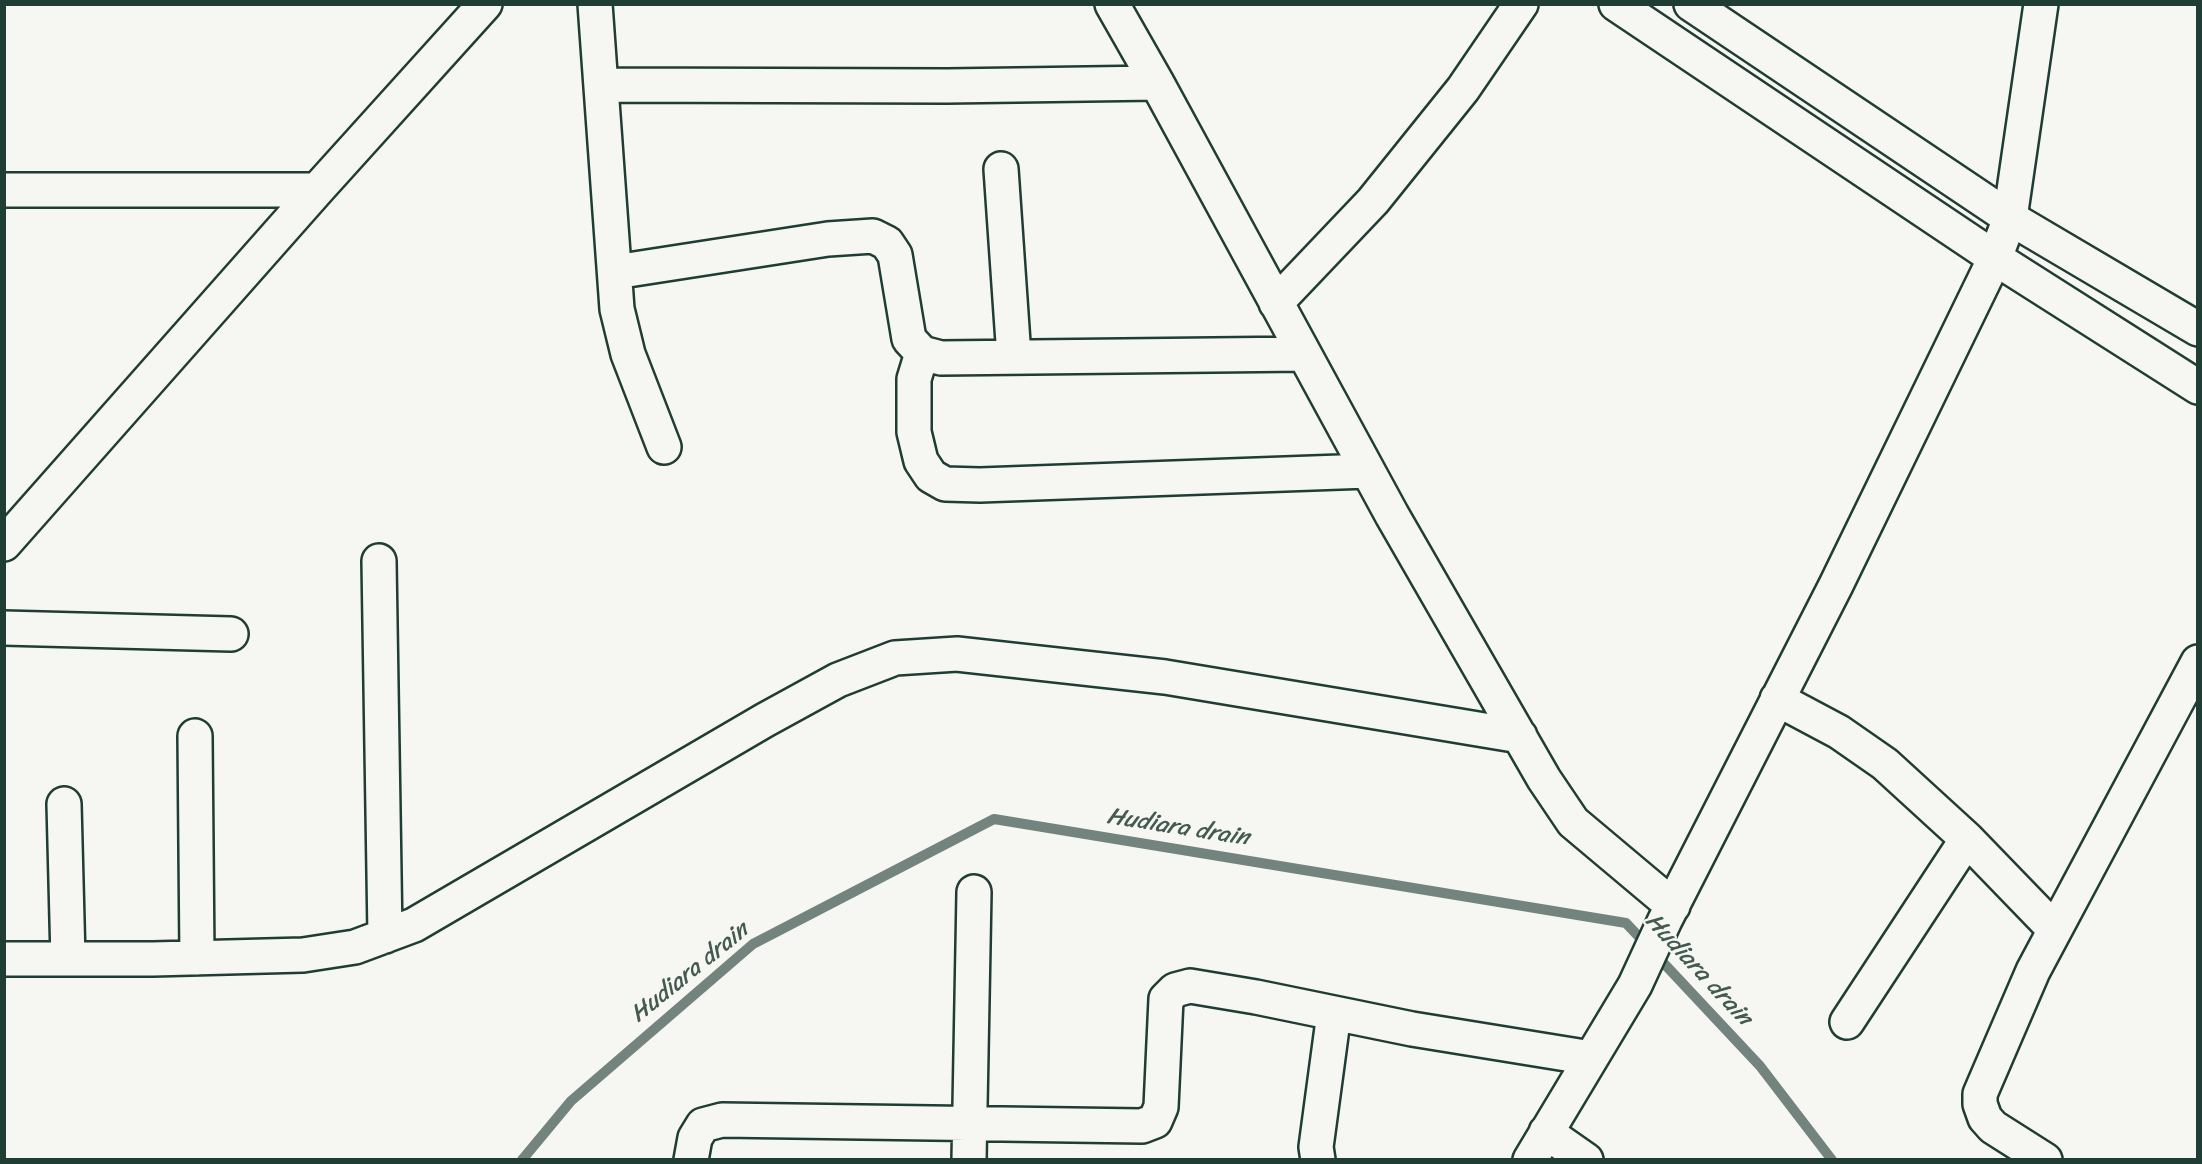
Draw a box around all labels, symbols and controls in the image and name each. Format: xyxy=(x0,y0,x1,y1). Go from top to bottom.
water label: Hudiara drain xyxy=(1105,803,1251,853)
water label: Hudiara drain xyxy=(1639,908,1757,1032)
water label: Hudiara drain xyxy=(625,917,755,1029)

